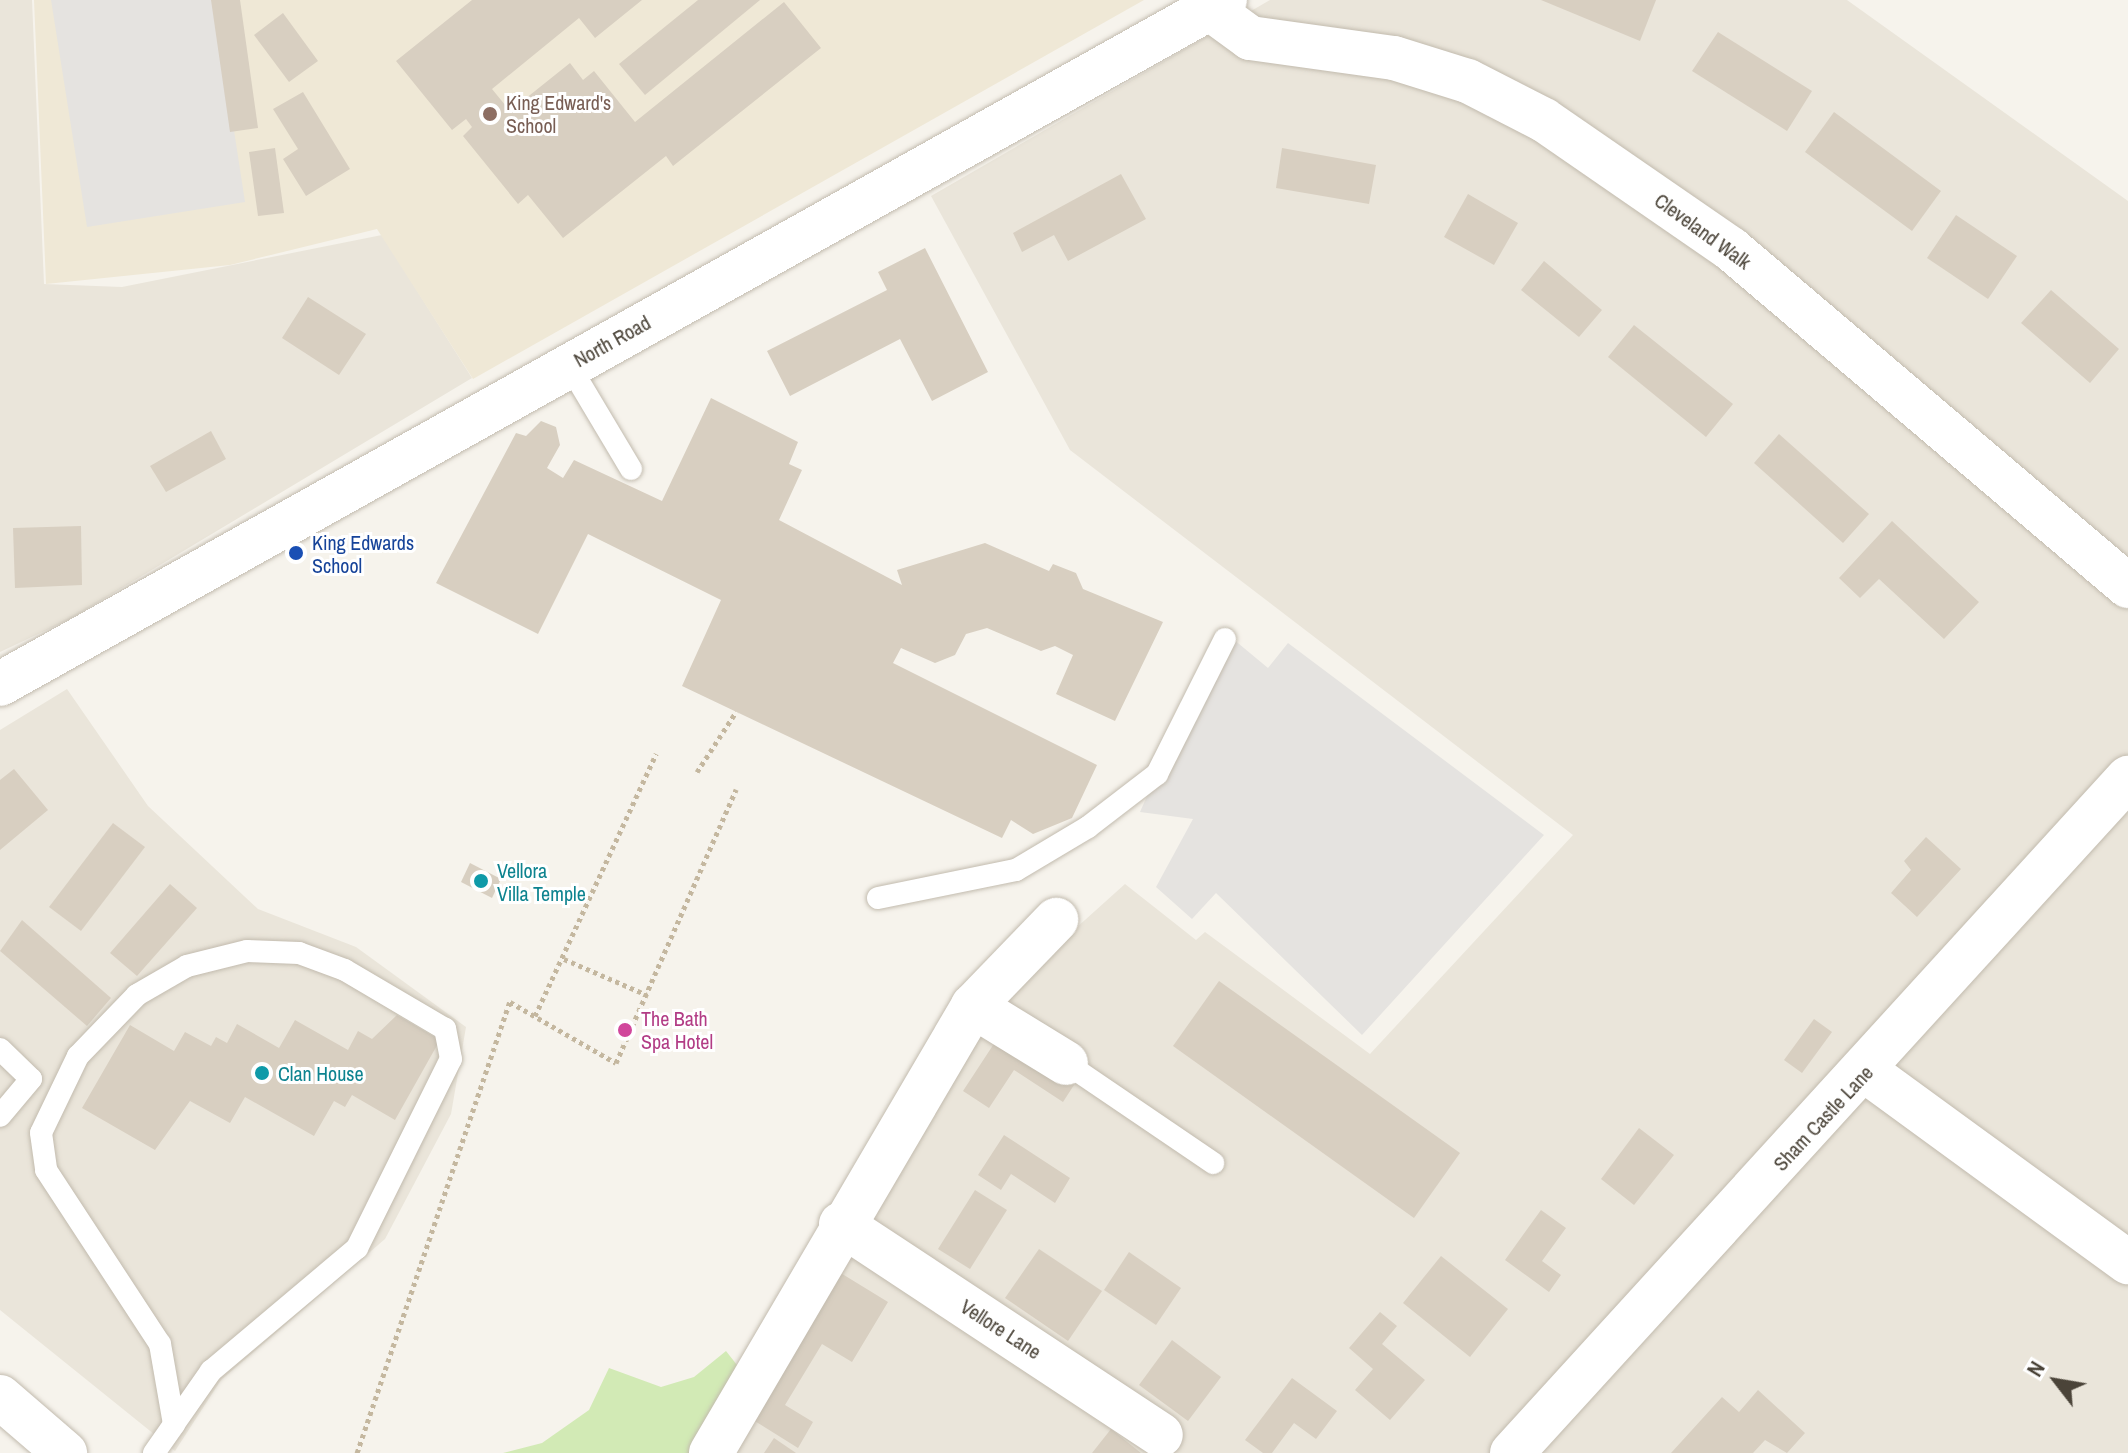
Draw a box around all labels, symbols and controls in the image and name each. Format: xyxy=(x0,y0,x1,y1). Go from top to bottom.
place label: King Edward's School xyxy=(506,90,611,137)
marker: King Edward's School xyxy=(481,105,499,123)
street label: Cleveland Walk xyxy=(1650,188,1756,274)
street label: North Road xyxy=(570,310,654,372)
place label: King Edwards School xyxy=(312,530,414,577)
marker: King Edwards School xyxy=(287,544,305,562)
place label: Vellora Villa Temple xyxy=(497,858,586,905)
marker: Vellora Villa Temple xyxy=(472,872,490,890)
place label: The Bath Spa Hotel xyxy=(641,1006,713,1053)
marker: The Bath Spa Hotel xyxy=(616,1021,634,1039)
street label: Sham Castle Lane xyxy=(1768,1060,1878,1176)
place label: Clan House xyxy=(278,1061,364,1085)
marker: Clan House xyxy=(253,1064,271,1082)
street label: Vellore Lane xyxy=(956,1294,1046,1364)
north arrow xyxy=(2016,1341,2096,1421)
text: N xyxy=(2019,1355,2052,1382)

